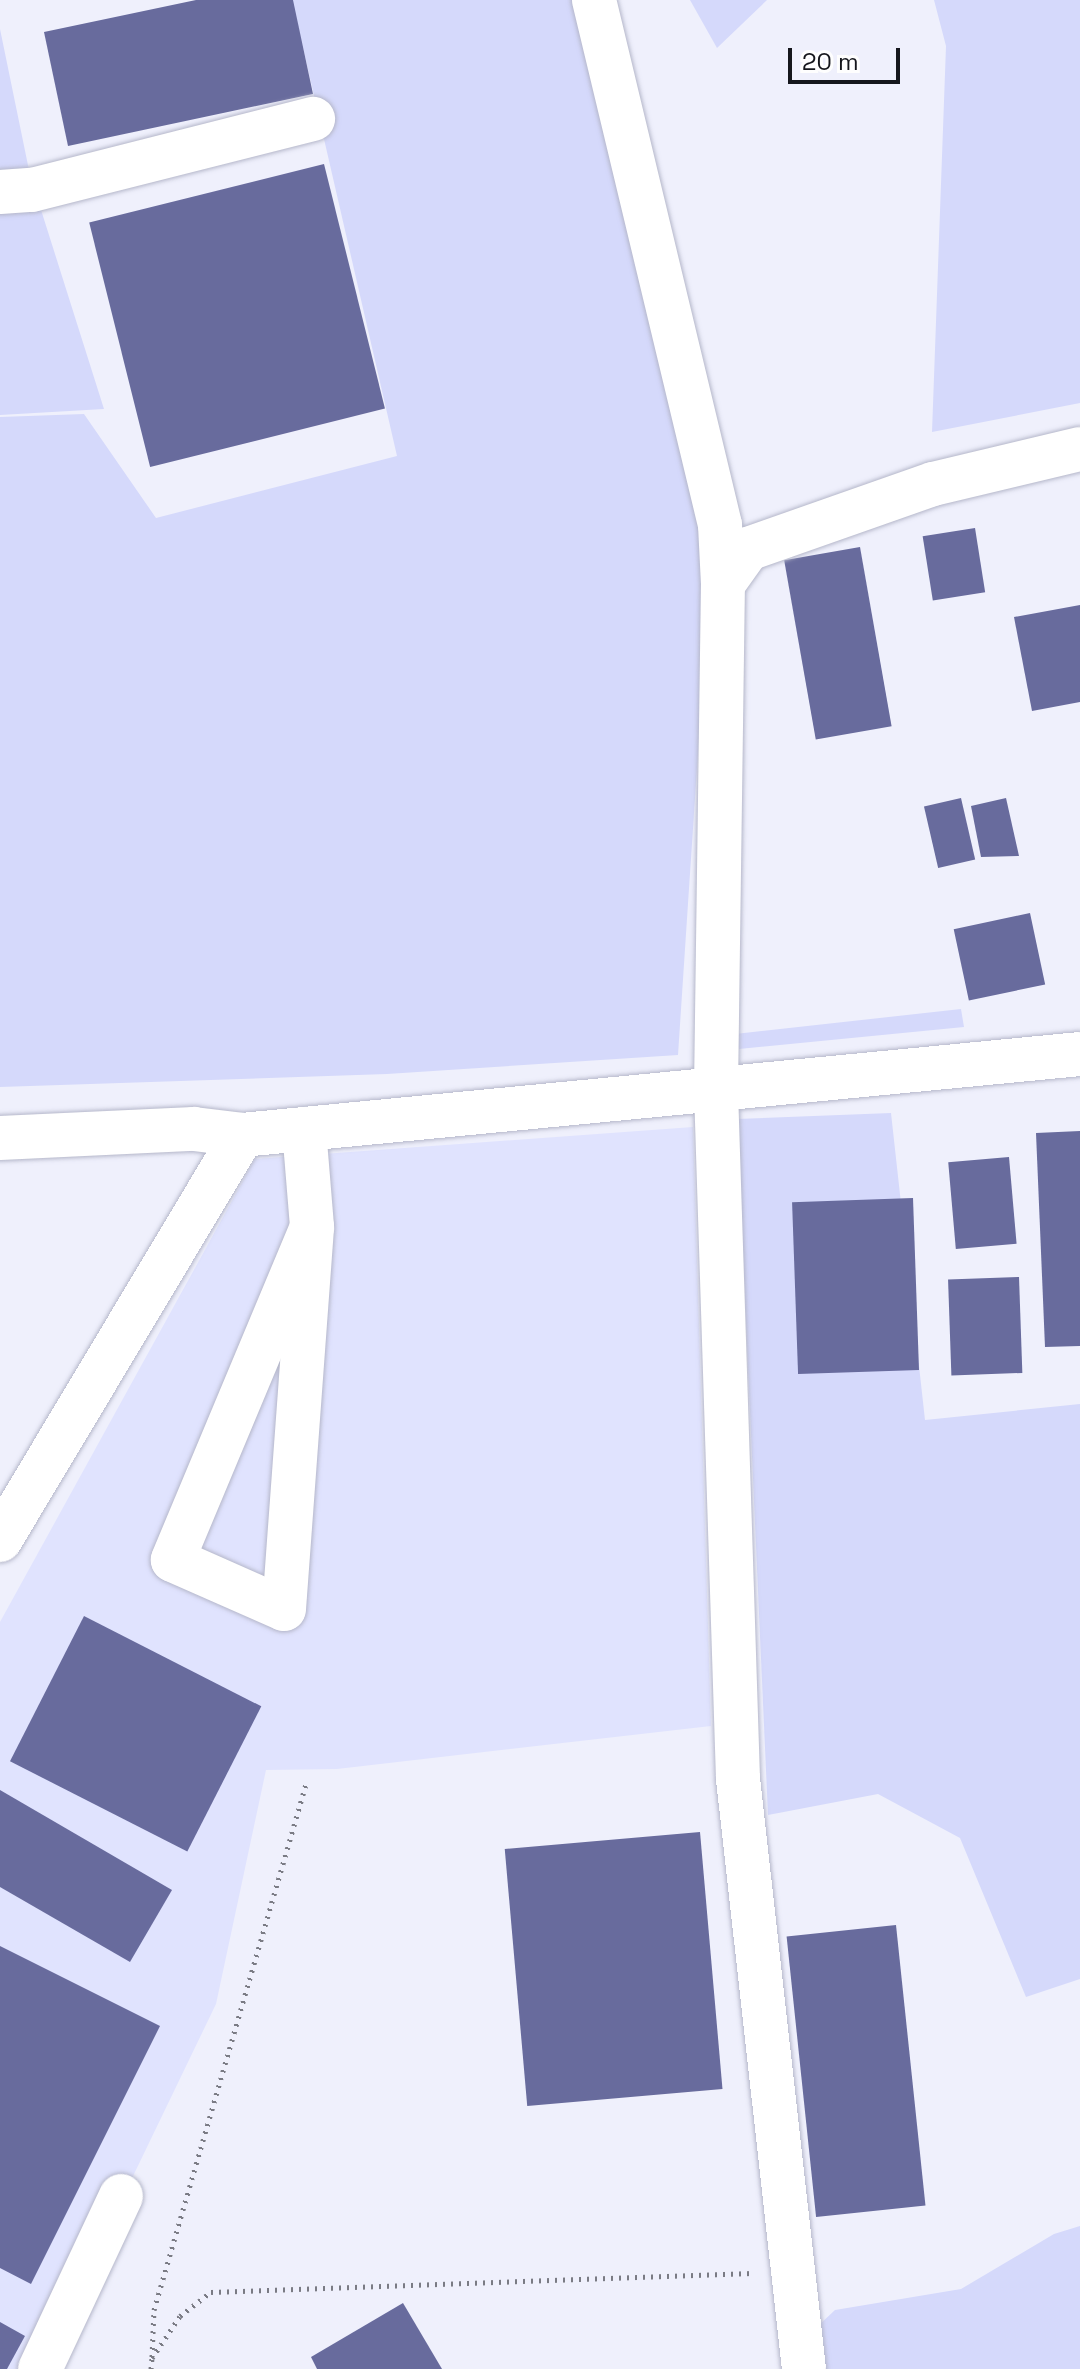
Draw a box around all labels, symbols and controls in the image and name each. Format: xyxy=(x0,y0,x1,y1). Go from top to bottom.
scale bar xyxy=(792,32,904,82)
text: 20 m xyxy=(802,46,859,77)

